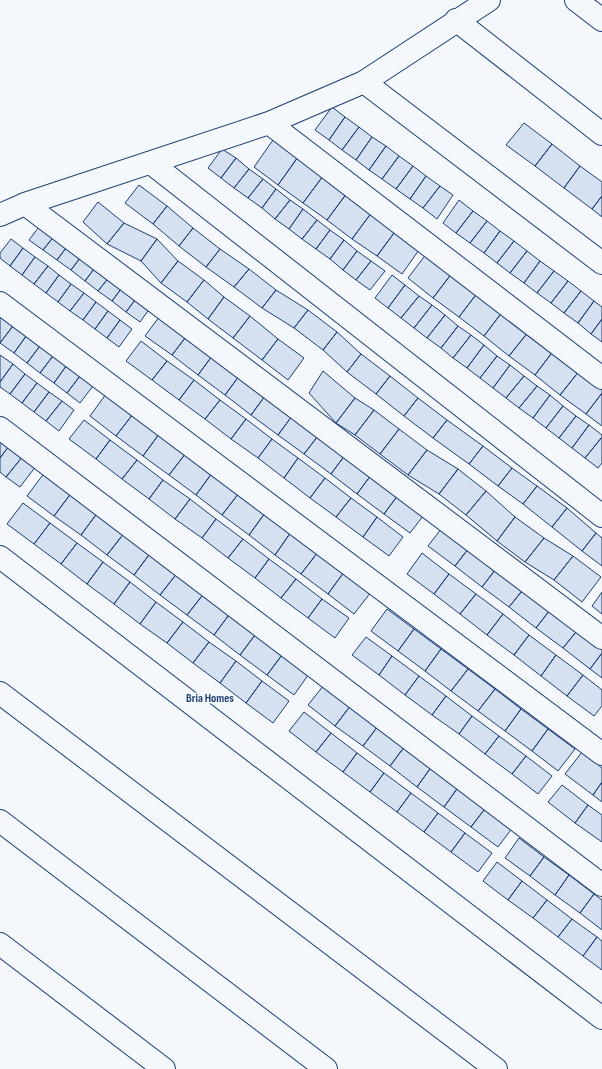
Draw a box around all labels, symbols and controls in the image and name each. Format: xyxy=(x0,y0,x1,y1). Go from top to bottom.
district label: Bria Homes xyxy=(186,691,234,706)

